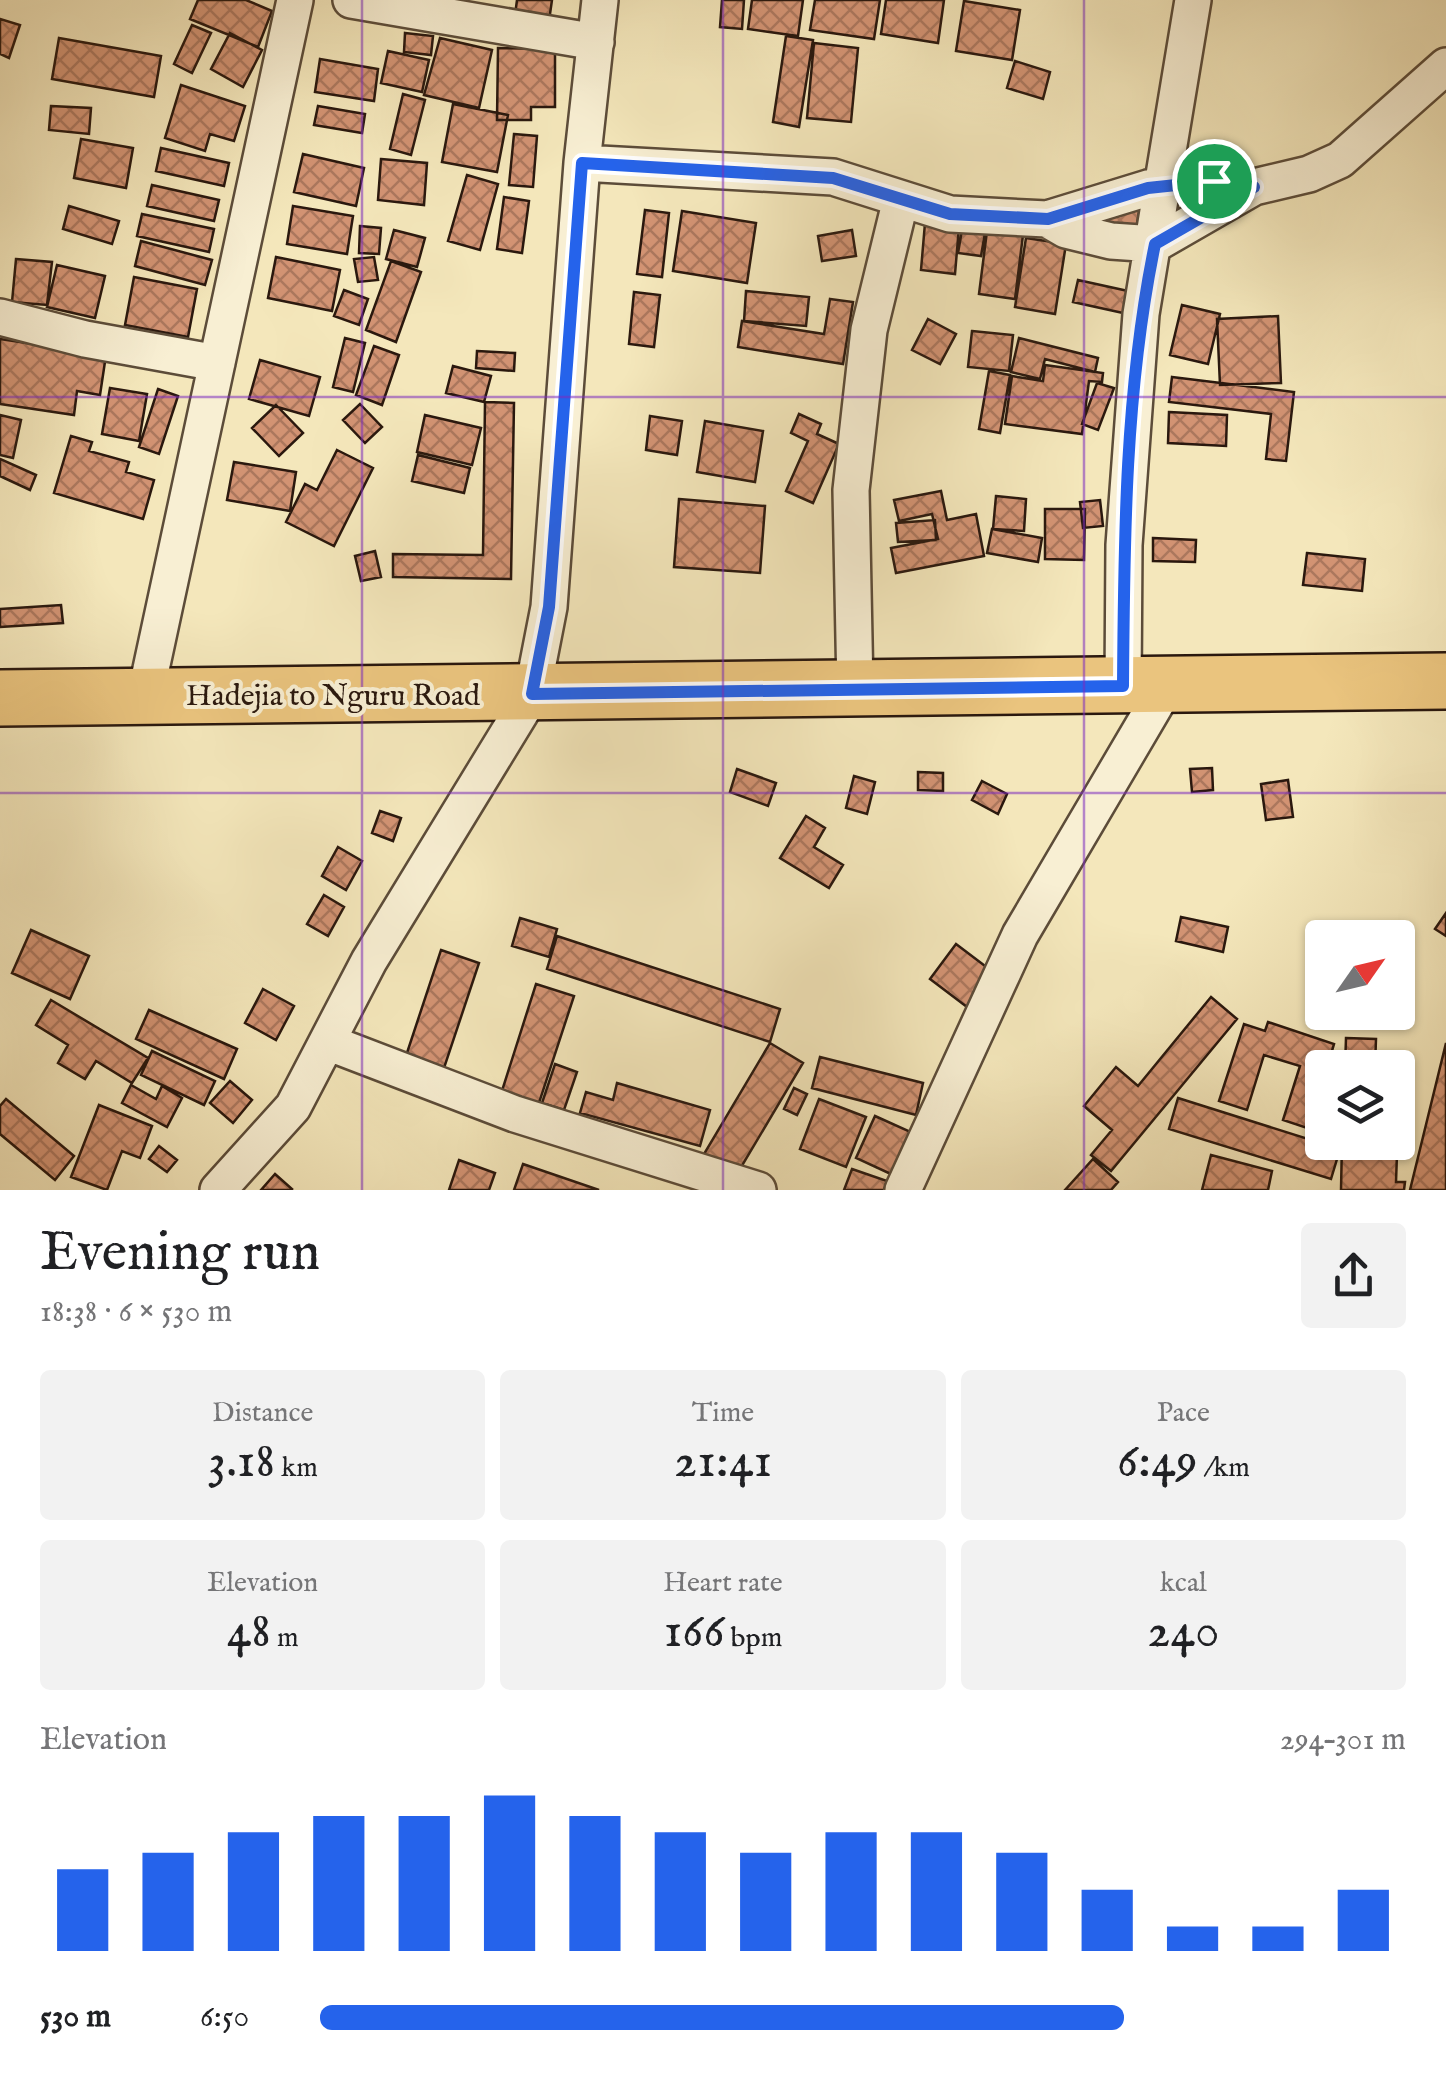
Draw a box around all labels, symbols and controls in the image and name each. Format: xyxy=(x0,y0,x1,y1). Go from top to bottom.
pin xyxy=(1172,139,1257,224)
icon: arrive xyxy=(1187,154,1242,209)
street label: Hadejia to Nguru Road xyxy=(186,678,481,716)
north arrow xyxy=(1305,920,1415,1030)
map controls xyxy=(1305,920,1415,1160)
button: layers xyxy=(1305,1050,1415,1160)
text: Evening run xyxy=(40,1219,320,1289)
button: share xyxy=(1301,1223,1406,1328)
text: 18:38 · 6 × 530 m xyxy=(40,1292,232,1333)
text: Distance xyxy=(212,1396,313,1431)
text: Time xyxy=(692,1396,754,1431)
text: Pace xyxy=(1157,1396,1210,1431)
text: 3.18 xyxy=(207,1431,275,1494)
text: 21:41 xyxy=(674,1431,772,1494)
text: 6:49 xyxy=(1117,1431,1198,1494)
text: km xyxy=(275,1451,318,1486)
text: /km xyxy=(1198,1451,1250,1486)
text: Elevation xyxy=(207,1566,318,1601)
text: Heart rate xyxy=(663,1566,783,1601)
text: kcal xyxy=(1160,1566,1207,1601)
text: 48 xyxy=(227,1601,271,1664)
text: 166 xyxy=(664,1601,725,1664)
text: 240 xyxy=(1147,1601,1220,1664)
text: m xyxy=(271,1621,299,1656)
text: bpm xyxy=(725,1621,782,1656)
text: Elevation xyxy=(40,1720,167,1761)
text: 294–301 m xyxy=(1280,1720,1406,1761)
text: 530 m xyxy=(40,1997,111,2038)
text: 6:50 xyxy=(200,1997,249,2038)

